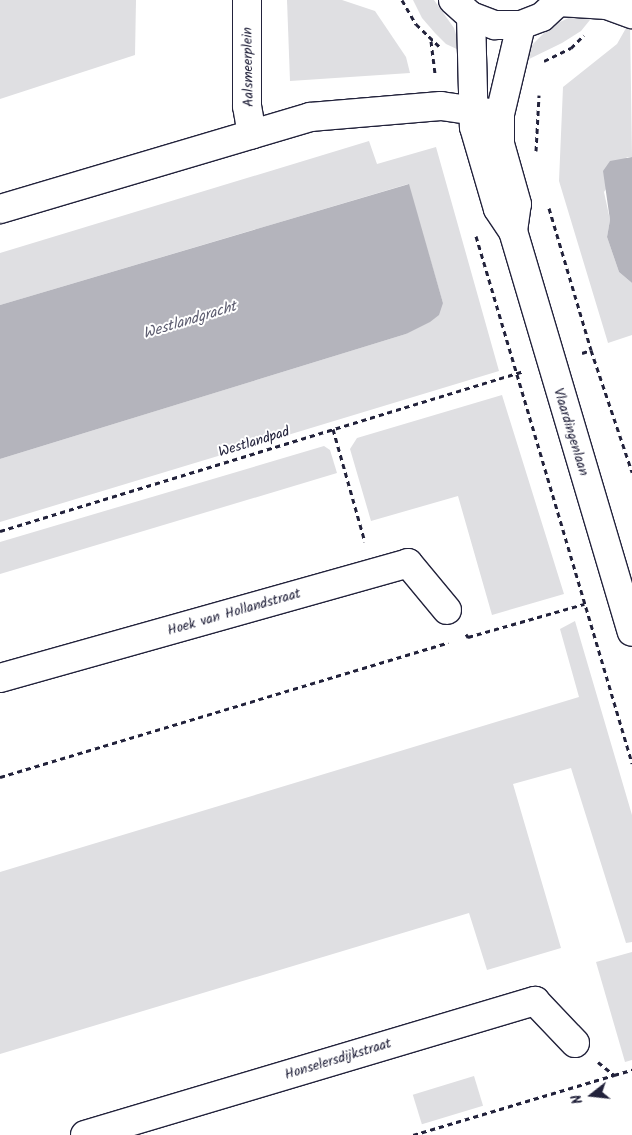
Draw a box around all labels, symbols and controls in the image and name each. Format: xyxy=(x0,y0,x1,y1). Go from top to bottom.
street label: Aalsmeerplein xyxy=(239,27,257,107)
water label: Westlandgracht xyxy=(141,298,239,344)
street label: Vlaardingenlaan xyxy=(550,386,592,478)
street label: Westlandpad xyxy=(216,423,292,461)
street label: Hoek van Hollandstraat xyxy=(165,585,303,639)
street label: Honselersdijkstraat xyxy=(283,1035,393,1083)
north arrow xyxy=(567,1070,617,1120)
text: N xyxy=(566,1092,589,1106)

